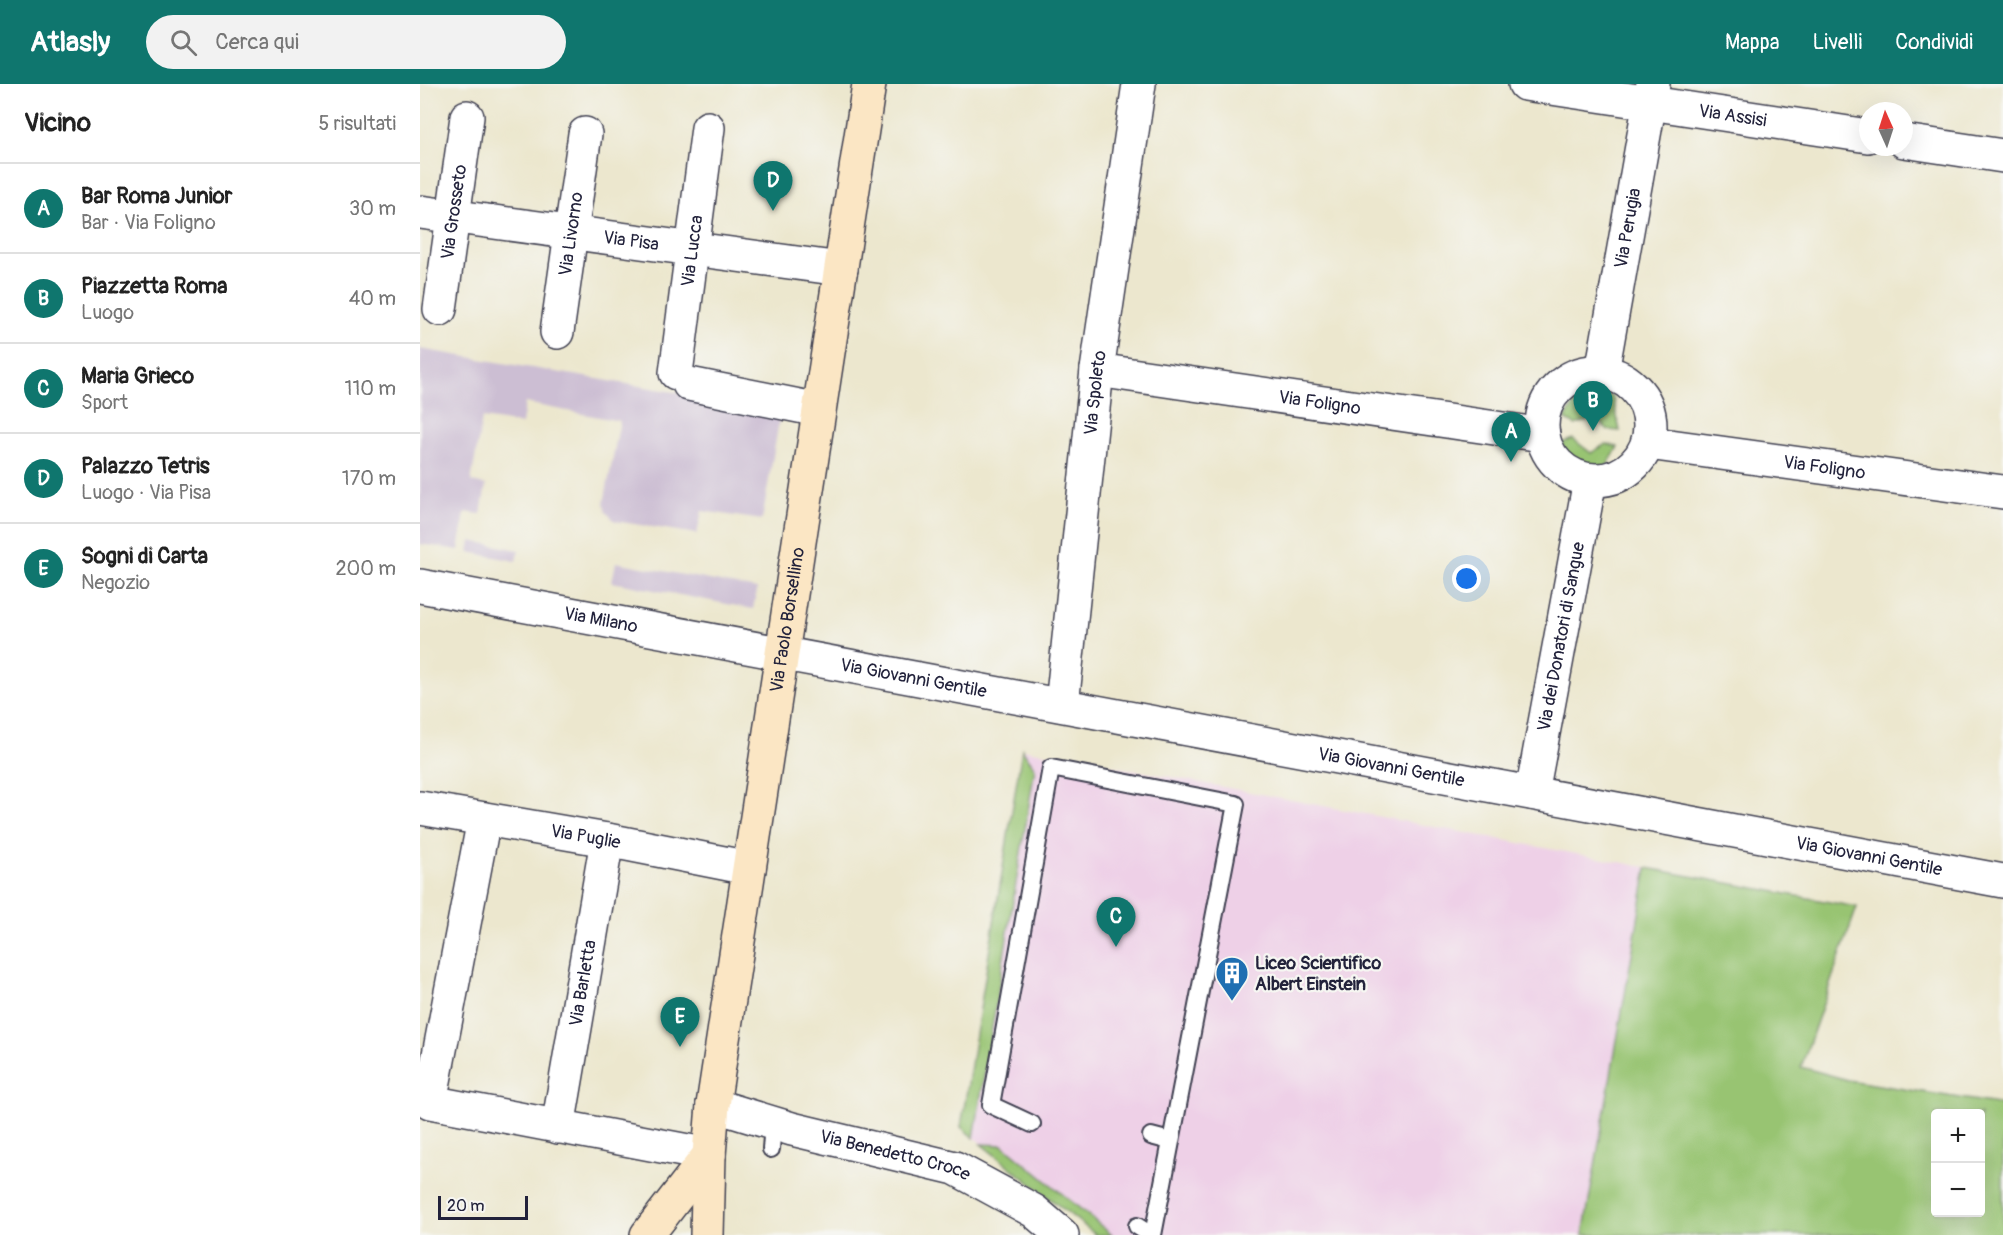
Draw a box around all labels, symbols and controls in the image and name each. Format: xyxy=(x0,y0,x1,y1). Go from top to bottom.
search box xyxy=(146,15,566,69)
text: Atlasly xyxy=(30,25,110,60)
icon: search xyxy=(167,26,200,59)
text: Cerca qui xyxy=(215,28,299,56)
text: Mappa xyxy=(1725,29,1779,56)
text: Livelli xyxy=(1812,29,1862,56)
text: Condividi xyxy=(1895,29,1973,56)
street label: Via Assisi xyxy=(1697,99,1768,132)
north arrow xyxy=(1859,102,1913,156)
text: Vicino xyxy=(24,107,91,139)
text: 5 risultati xyxy=(318,111,396,136)
pin: D xyxy=(754,162,792,211)
street label: Via Grosseto xyxy=(436,163,472,261)
text: Bar Roma Junior xyxy=(81,182,232,210)
street label: Via Perugia xyxy=(1610,186,1646,270)
street label: Via Livorno xyxy=(554,190,589,278)
text: A xyxy=(37,196,50,221)
text: 30 m xyxy=(349,196,396,221)
text: Bar · Via Foligno xyxy=(81,210,216,235)
street label: Via Lucca xyxy=(676,214,709,288)
street label: Via Pisa xyxy=(602,226,660,256)
text: Piazzetta Roma xyxy=(81,272,227,300)
text: B xyxy=(38,286,49,311)
text: 40 m xyxy=(349,286,396,311)
text: Luogo xyxy=(81,300,134,325)
street label: Via Spoleto xyxy=(1079,349,1112,436)
text: Maria Grieco xyxy=(81,362,194,390)
text: C xyxy=(37,376,50,401)
text: 110 m xyxy=(345,376,396,401)
pin: B xyxy=(1574,382,1612,431)
street label: Via Foligno xyxy=(1277,386,1362,420)
text: Sport xyxy=(81,390,128,415)
pin: A xyxy=(1492,412,1530,462)
street label: Via Foligno xyxy=(1782,451,1867,485)
text: Palazzo Tetris xyxy=(81,452,210,480)
text: D xyxy=(37,466,50,491)
text: 170 m xyxy=(342,466,396,491)
text: Luogo · Via Pisa xyxy=(81,480,211,505)
street label: Via dei Donatori di Sangue xyxy=(1533,540,1590,733)
text: Sogni di Carta xyxy=(81,542,208,570)
street label: Via Paolo Borsellino xyxy=(765,545,810,694)
text: E xyxy=(38,556,49,581)
text: 200 m xyxy=(335,556,396,581)
your location xyxy=(1452,564,1481,593)
text: Negozio xyxy=(81,570,150,595)
street label: Via Milano xyxy=(562,602,640,638)
street label: Via Giovanni Gentile xyxy=(838,654,989,703)
street label: Via Giovanni Gentile xyxy=(1316,743,1467,792)
street label: Via Puglie xyxy=(549,820,623,854)
street label: Via Giovanni Gentile xyxy=(1794,832,1944,881)
pin: C xyxy=(1096,898,1136,947)
street label: Via Barletta xyxy=(564,938,602,1028)
place label: Liceo Scientifico Albert Einstein xyxy=(1255,952,1381,996)
building icon: Liceo Scientifico Albert Einstein xyxy=(1214,955,1250,1002)
pin: E xyxy=(660,998,700,1047)
map controls xyxy=(1931,1109,1985,1217)
button: + xyxy=(1931,1109,1985,1163)
street label: Via Benedetto Croce xyxy=(817,1125,975,1186)
button: − xyxy=(1931,1163,1985,1217)
scale bar xyxy=(438,1193,528,1220)
text: 20 m xyxy=(447,1196,485,1216)

